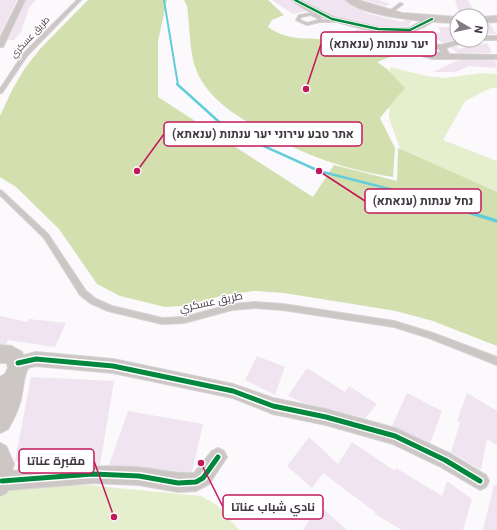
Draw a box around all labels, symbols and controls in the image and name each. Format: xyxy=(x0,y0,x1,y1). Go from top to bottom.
north arrow xyxy=(449,8,489,48)
street label: طريق عسكري xyxy=(8,14,53,61)
text: N xyxy=(471,25,485,35)
callout: יער ענתות (ענאתא) xyxy=(321,32,436,56)
text: יער ענתות (ענאתא) xyxy=(329,37,429,51)
callout: אתר טבע עירוני יער ענתות (ענאתא) xyxy=(164,122,362,146)
text: אתר טבע עירוני יער ענתות (ענאתא) xyxy=(172,127,354,141)
callout: נחל ענתות (ענאתא) xyxy=(365,189,481,213)
text: נחל ענתות (ענאתא) xyxy=(373,194,473,208)
street label: طريق عسكري xyxy=(178,289,244,317)
callout: مقبرة عناتا xyxy=(19,449,94,473)
text: مقبرة عناتا xyxy=(27,454,85,469)
callout: نادي شباب عناتا xyxy=(223,495,323,519)
text: نادي شباب عناتا xyxy=(231,500,315,517)

